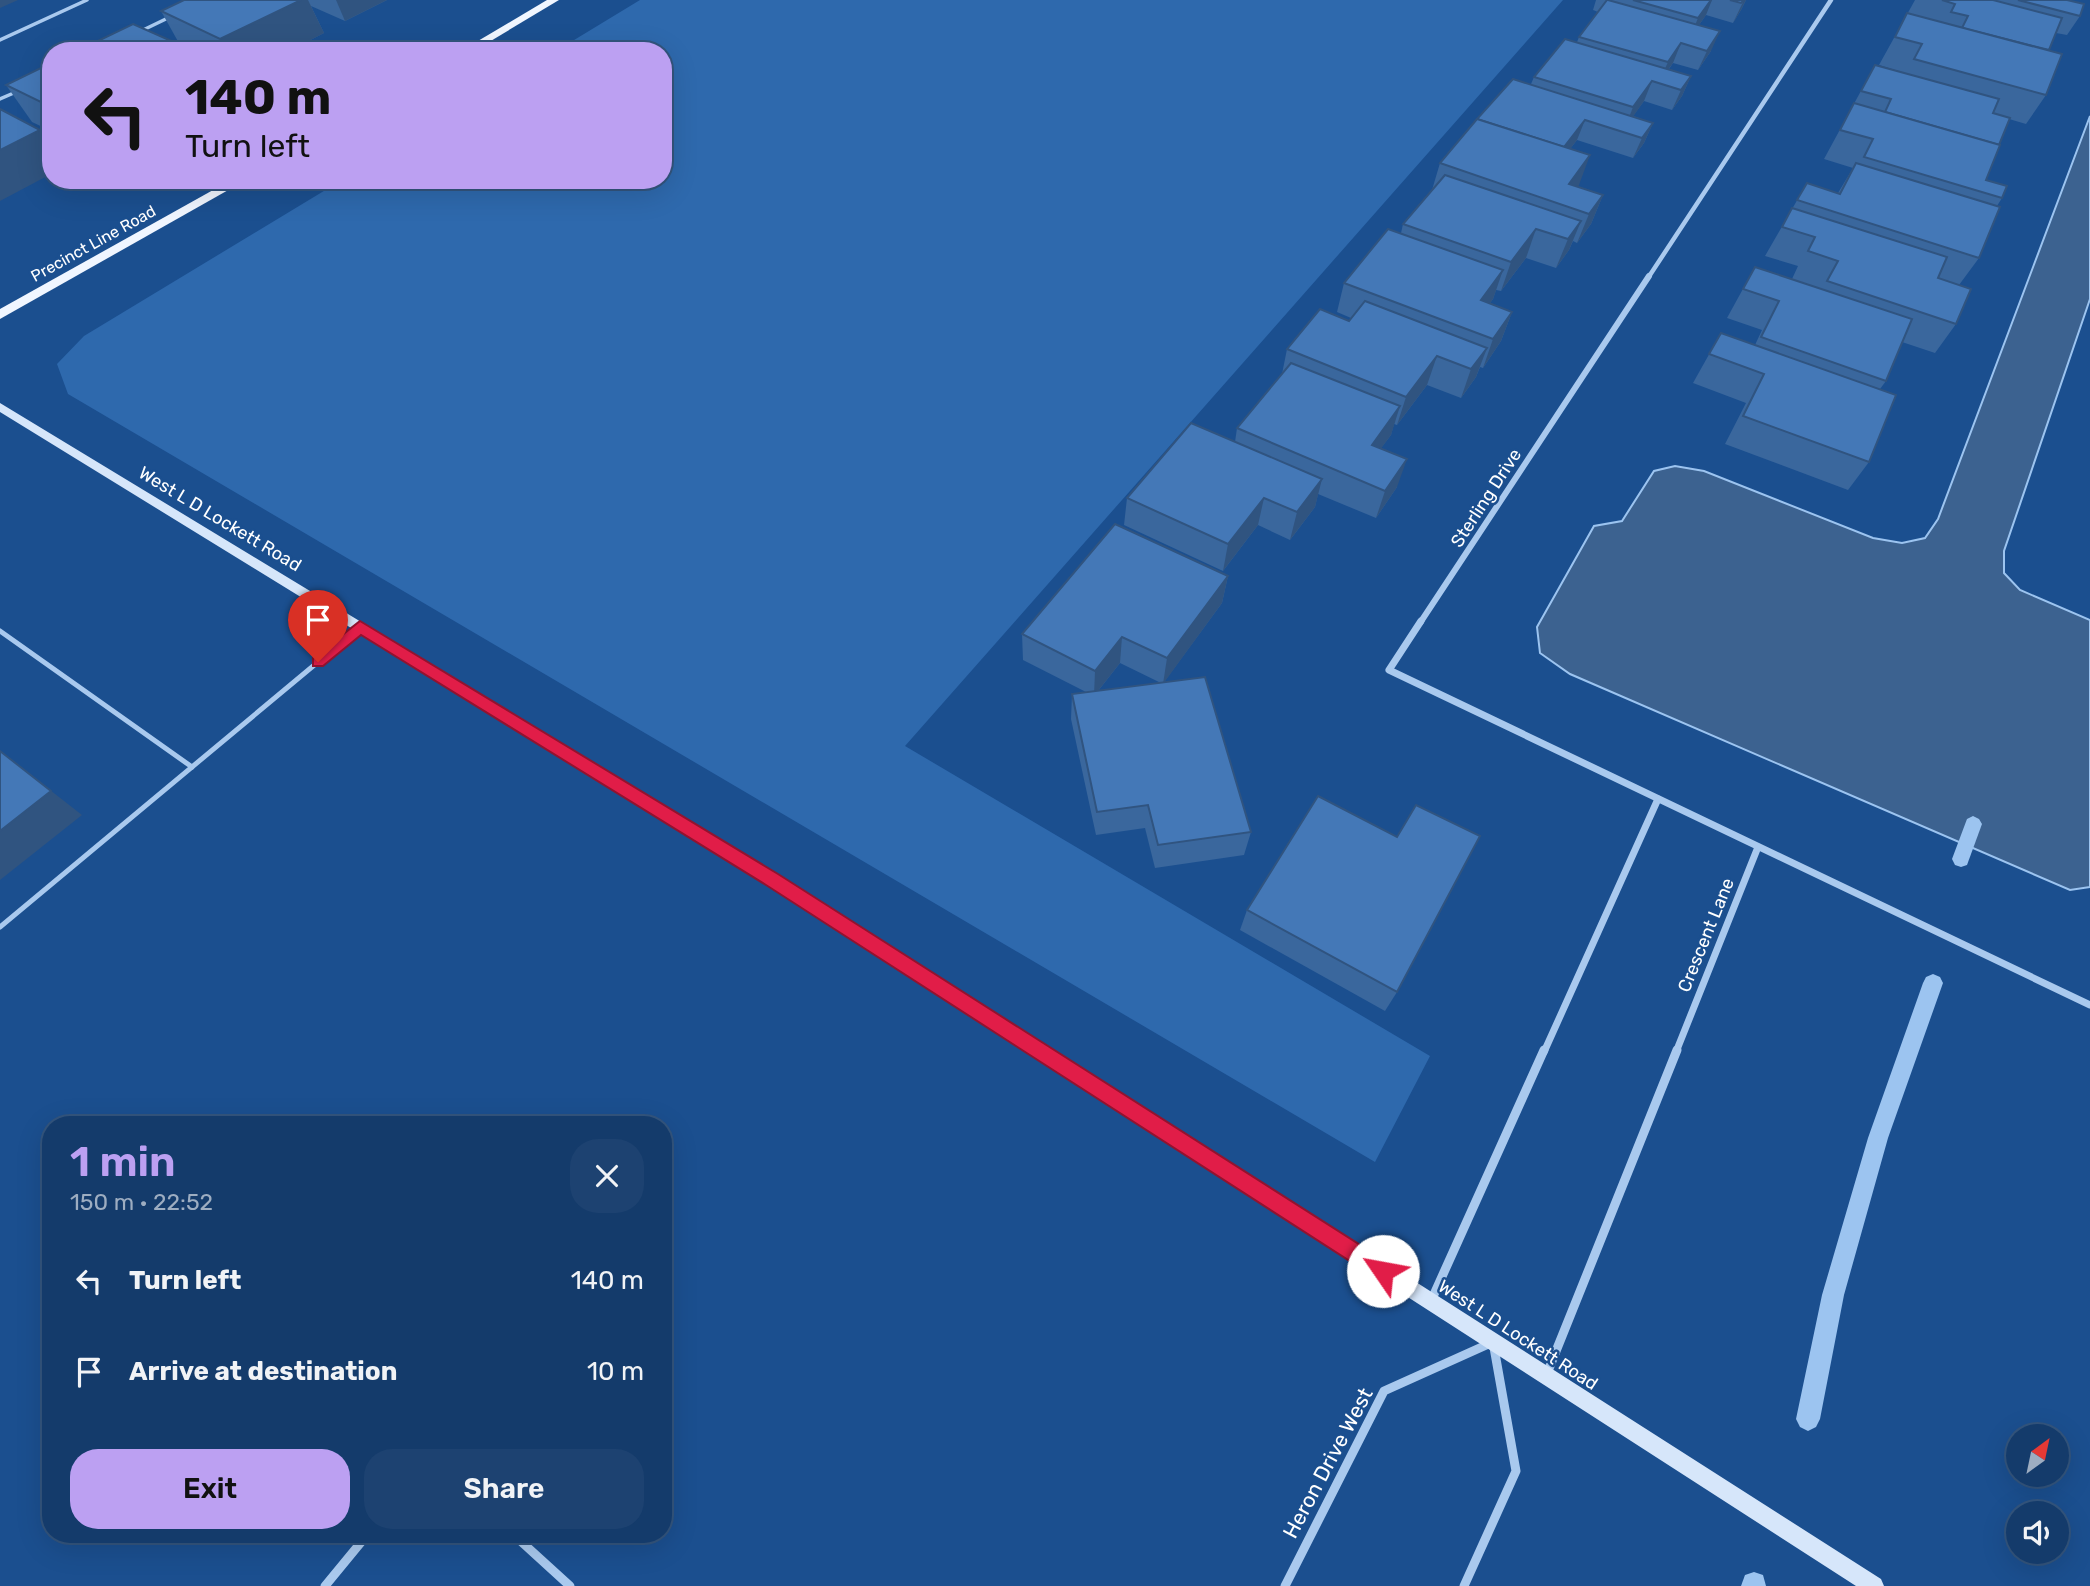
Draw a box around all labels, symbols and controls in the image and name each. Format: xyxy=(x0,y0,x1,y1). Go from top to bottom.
text: 140 m xyxy=(185,68,331,126)
icon: left xyxy=(70,70,161,161)
text: Turn left xyxy=(185,127,310,165)
street label: Precinct Line Road xyxy=(27,201,159,286)
street label: Sterling Drive xyxy=(1446,445,1526,551)
street label: West L D Lockett Road xyxy=(135,462,305,576)
pin xyxy=(288,590,348,662)
icon: arrive xyxy=(299,601,337,639)
street label: Crescent Lane xyxy=(1673,875,1739,995)
text: 1 min xyxy=(70,1137,176,1187)
button: close xyxy=(570,1139,644,1213)
text: 150 m · 22:52 xyxy=(70,1188,213,1216)
position arrow xyxy=(1346,1234,1420,1308)
icon: left xyxy=(70,1262,108,1300)
text: Turn left xyxy=(129,1265,241,1296)
text: 140 m xyxy=(571,1265,644,1296)
street label: West L D Lockett Road xyxy=(1434,1275,1602,1395)
icon: arrive xyxy=(70,1353,108,1391)
text: Arrive at destination xyxy=(129,1356,397,1387)
text: 10 m xyxy=(587,1356,644,1387)
street label: Heron Drive West xyxy=(1277,1383,1378,1542)
north arrow xyxy=(2006,1424,2068,1488)
map controls xyxy=(2006,1424,2069,1564)
button: Exit xyxy=(70,1449,350,1529)
button: Share xyxy=(364,1449,644,1529)
button: sound xyxy=(2006,1501,2069,1564)

